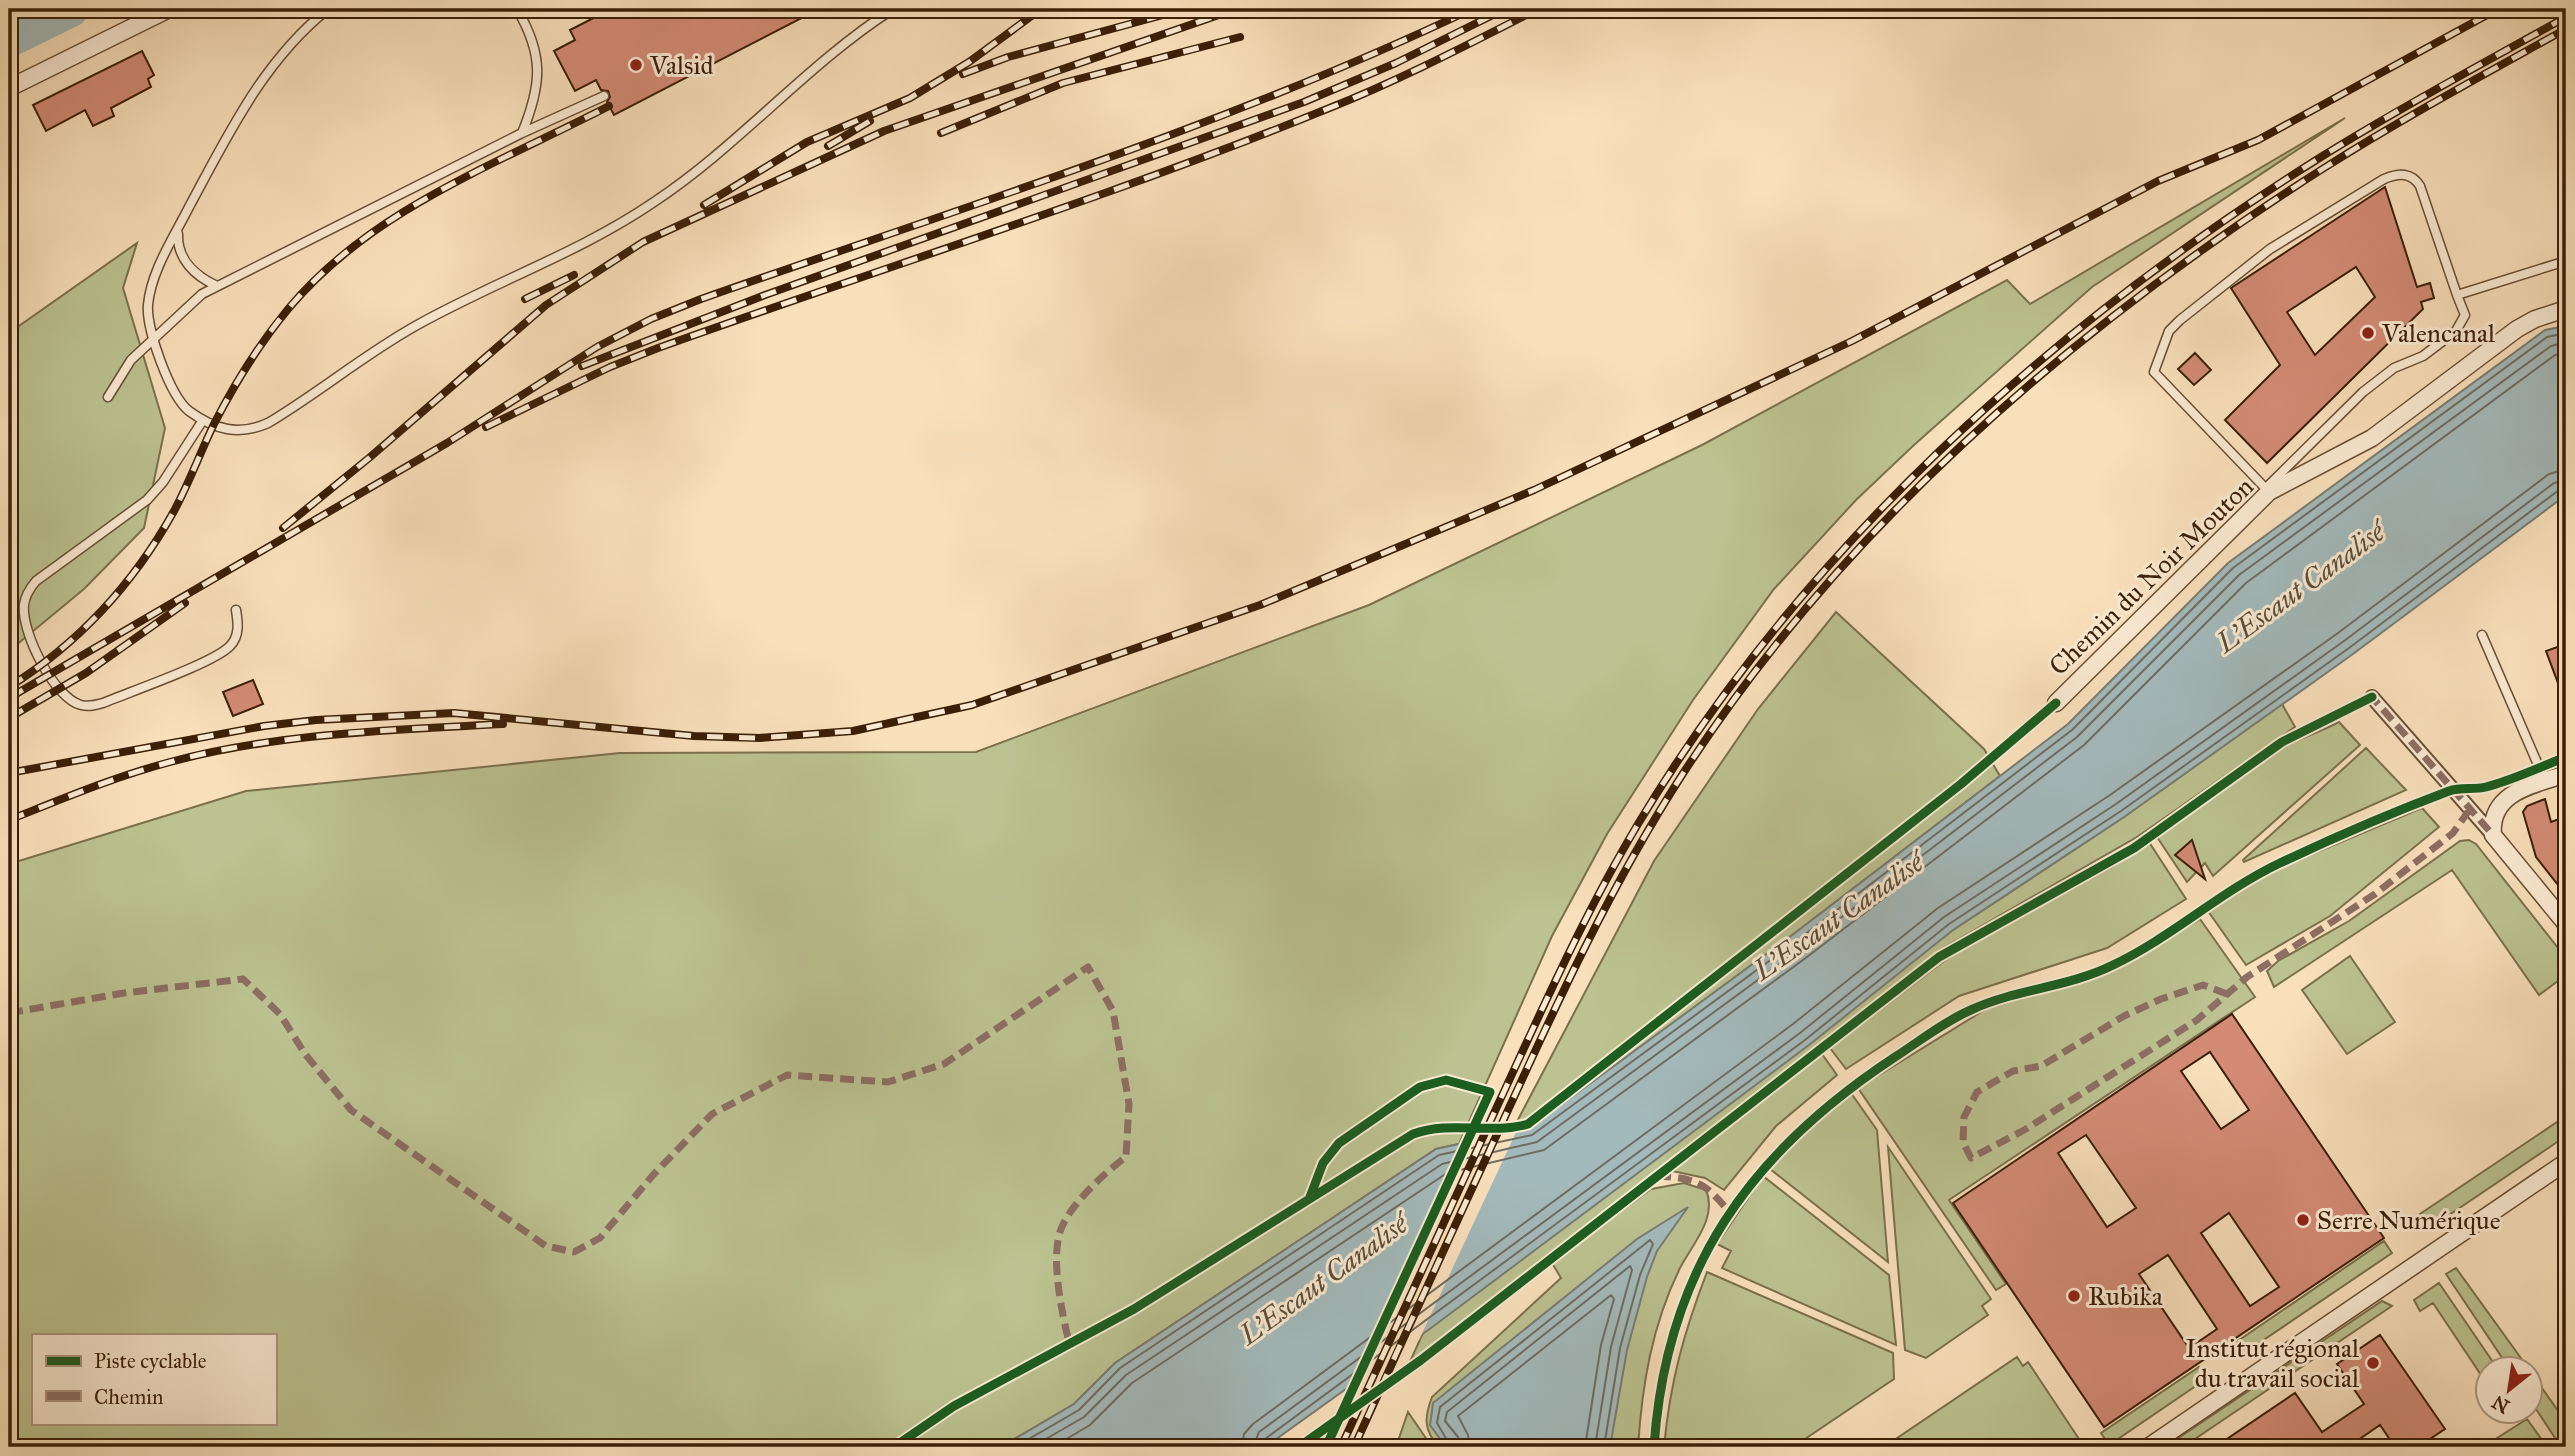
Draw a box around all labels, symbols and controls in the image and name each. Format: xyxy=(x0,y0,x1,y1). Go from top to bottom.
place label: Valsid xyxy=(649,49,714,81)
marker: Valsid xyxy=(628,57,644,73)
place label: Valencanal xyxy=(2381,317,2495,349)
marker: Valencanal xyxy=(2360,325,2376,341)
street label: Chemin du Noir Mouton xyxy=(2042,470,2260,682)
water label: L'Escaut Canalisé xyxy=(2208,512,2395,661)
water label: L'Escaut Canalisé xyxy=(1745,842,1934,989)
water label: L'Escaut Canalisé xyxy=(1231,1204,1418,1353)
place label: Serre Numérique xyxy=(2317,1204,2501,1236)
marker: Serre Numérique xyxy=(2295,1212,2311,1228)
place label: Rubika xyxy=(2088,1280,2163,1312)
marker: Rubika xyxy=(2066,1288,2082,1304)
place label: Institut régional du travail social xyxy=(2185,1332,2359,1394)
legend xyxy=(32,1334,276,1424)
text: Piste cyclable xyxy=(94,1348,207,1374)
north arrow xyxy=(2474,1354,2544,1424)
marker: Institut régional du travail social xyxy=(2365,1355,2381,1371)
text: Chemin xyxy=(94,1384,163,1410)
text: N xyxy=(2488,1390,2513,1418)

